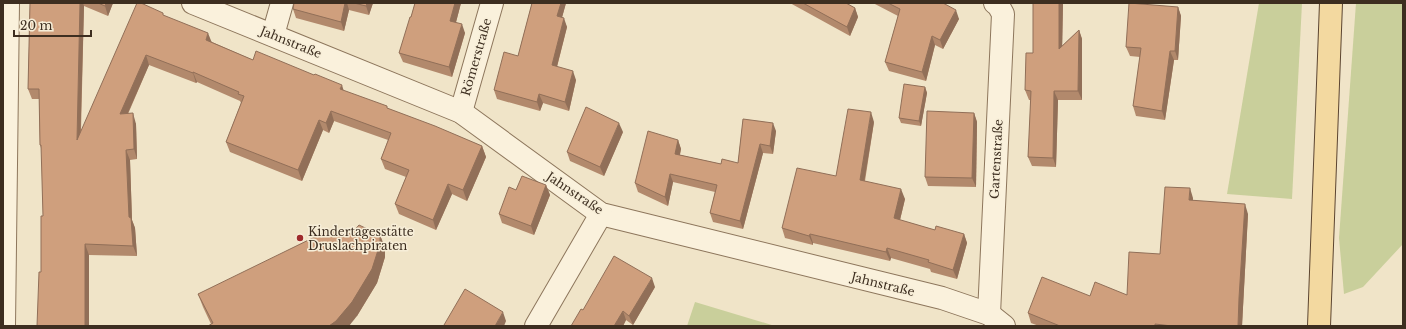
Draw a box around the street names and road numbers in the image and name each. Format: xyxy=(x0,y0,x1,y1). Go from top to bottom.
street label: Römerstraße xyxy=(458,16,494,98)
street label: Jahnstraße xyxy=(256,22,324,61)
street label: Gartenstraße xyxy=(986,119,1006,199)
street label: Jahnstraße xyxy=(542,168,606,217)
street label: Jahnstraße xyxy=(848,268,916,299)

